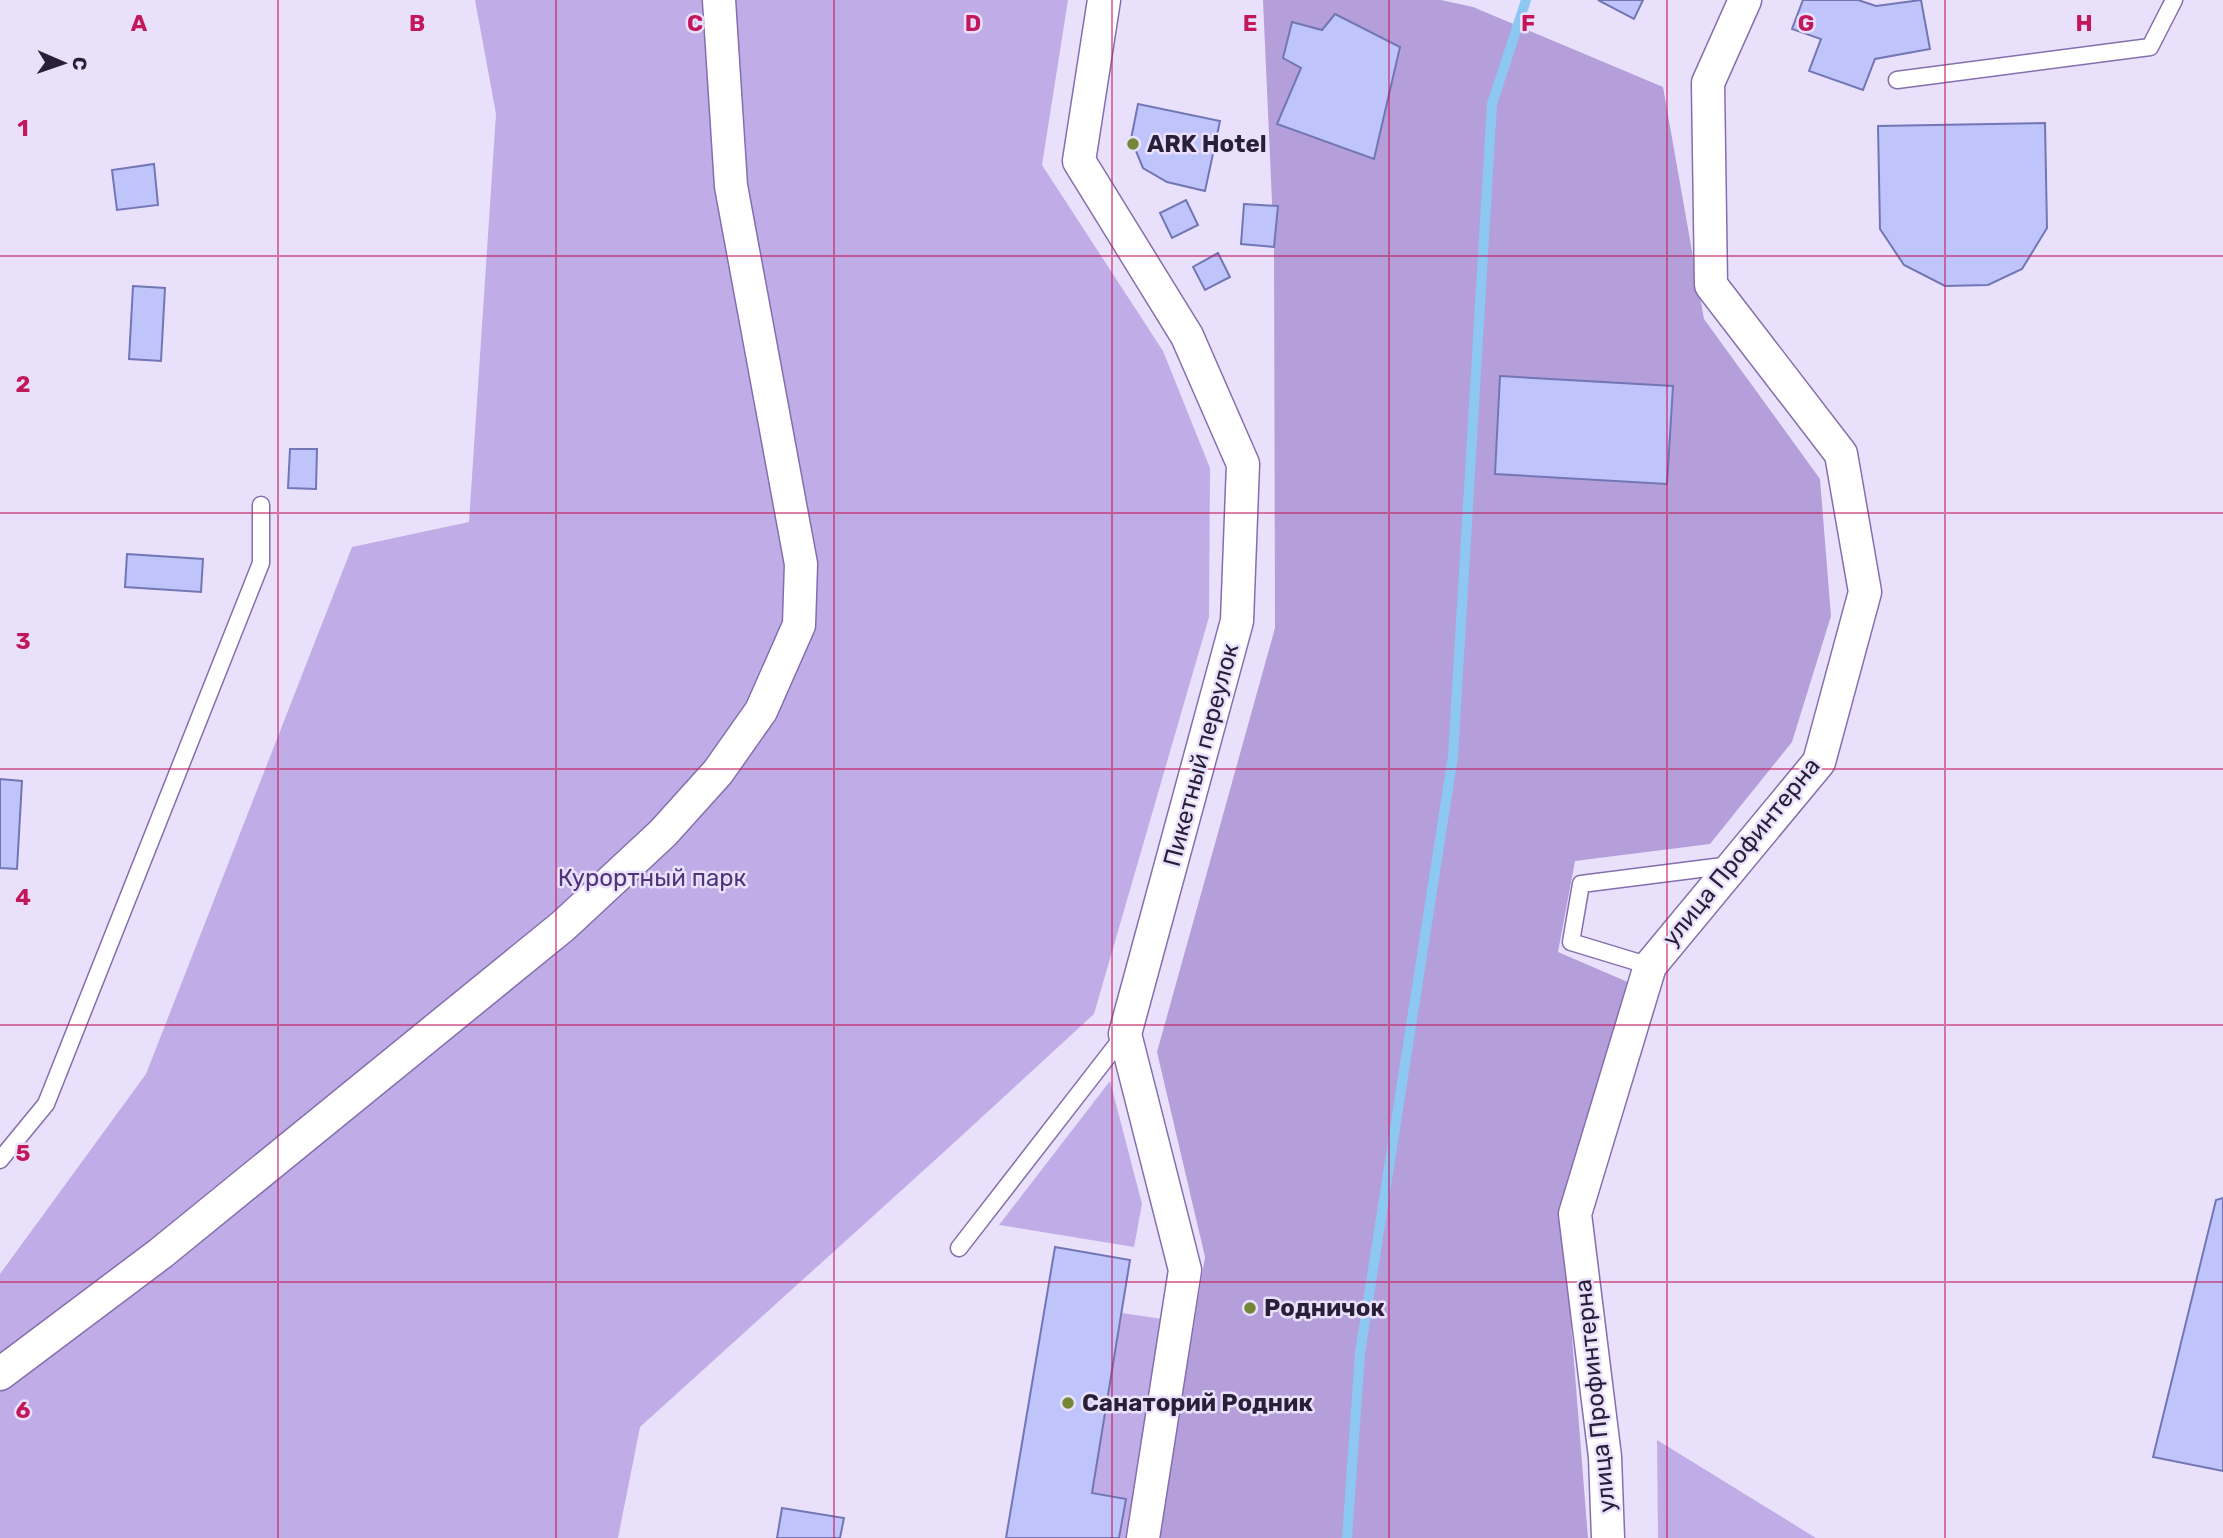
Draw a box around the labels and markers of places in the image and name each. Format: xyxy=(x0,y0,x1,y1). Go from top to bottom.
place label: ARK Hotel xyxy=(1147,130,1267,158)
marker: ARK Hotel xyxy=(1125,136,1141,152)
place label: Родничок xyxy=(1264,1294,1385,1322)
marker: Родничок xyxy=(1242,1300,1258,1316)
place label: Санаторий Родник xyxy=(1082,1389,1313,1417)
marker: Санаторий Родник xyxy=(1060,1395,1076,1411)

